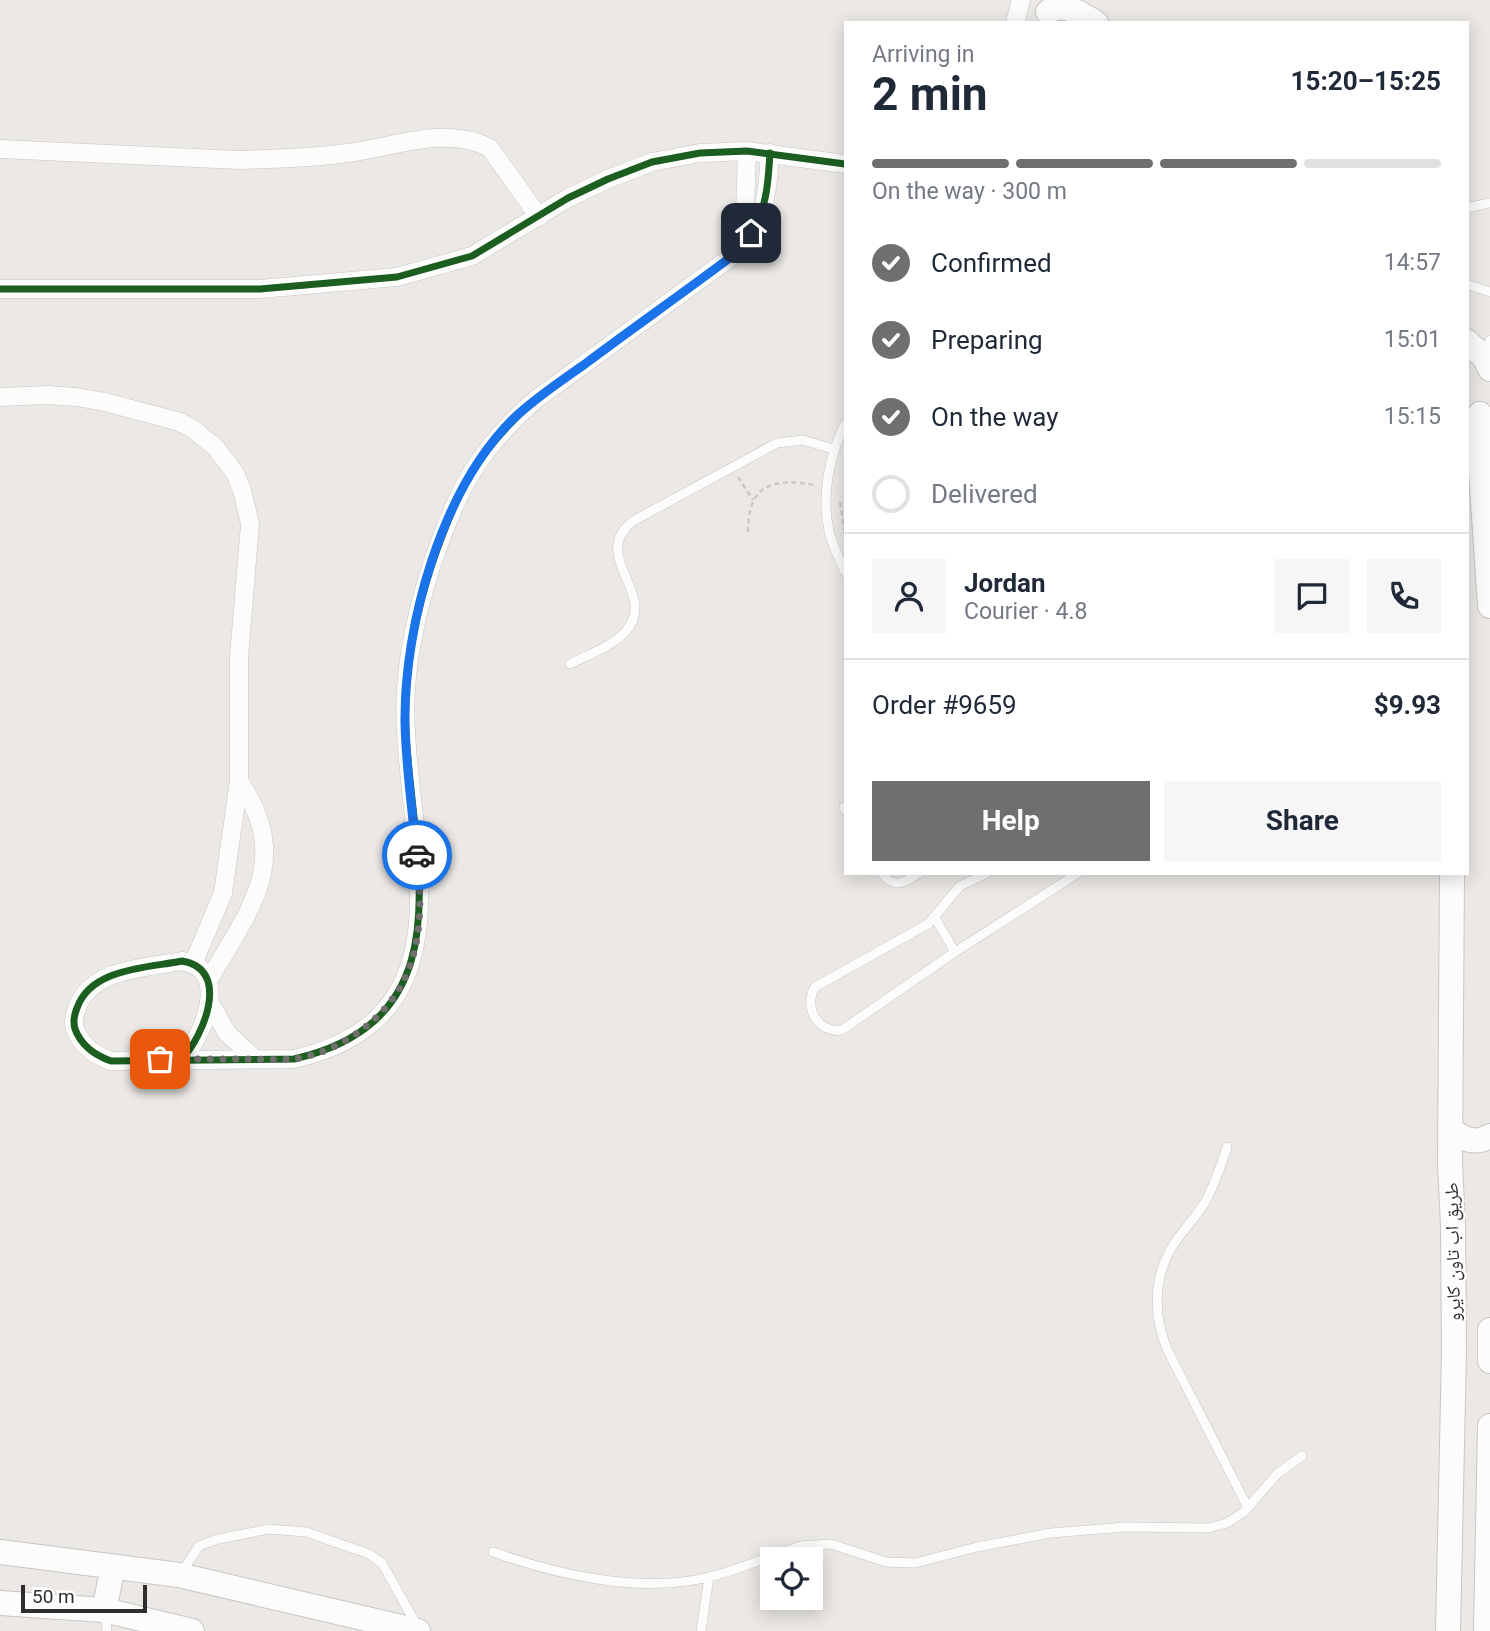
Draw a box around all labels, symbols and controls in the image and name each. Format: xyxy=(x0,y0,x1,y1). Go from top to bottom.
text: Arriving in xyxy=(872,41,975,68)
text: 15:20–15:25 xyxy=(1291,66,1441,96)
text: 2 min xyxy=(872,67,988,121)
text: On the way · 300 m xyxy=(872,178,1067,205)
pin xyxy=(721,203,781,263)
icon: home xyxy=(732,214,770,252)
icon: check xyxy=(872,244,910,282)
text: Confirmed xyxy=(931,248,1052,278)
text: 14:57 xyxy=(1384,249,1441,276)
icon: check xyxy=(872,321,910,359)
text: Preparing xyxy=(931,325,1043,355)
text: 15:01 xyxy=(1384,326,1441,353)
icon: check xyxy=(872,398,910,436)
text: On the way xyxy=(931,402,1059,432)
text: 15:15 xyxy=(1384,403,1441,430)
text: Delivered xyxy=(931,479,1038,509)
button: person xyxy=(872,559,946,633)
button: chat xyxy=(1275,559,1349,633)
button: phone xyxy=(1367,559,1441,633)
text: Jordan xyxy=(964,568,1046,598)
text: Courier · 4.8 xyxy=(964,598,1087,625)
text: Order #9659 xyxy=(872,690,1017,720)
text: $9.93 xyxy=(1374,690,1441,720)
button: Help xyxy=(872,781,1150,861)
button: Share xyxy=(1164,781,1441,861)
courier xyxy=(382,820,452,890)
icon: car xyxy=(398,836,436,874)
pin xyxy=(130,1029,190,1089)
icon: bag xyxy=(141,1040,179,1078)
street label: طريق اب تاون كايرو xyxy=(1440,1182,1465,1322)
map controls xyxy=(760,1547,823,1610)
button: locate xyxy=(760,1547,823,1610)
scale bar xyxy=(21,1582,147,1614)
text: 50 m xyxy=(32,1585,75,1608)

